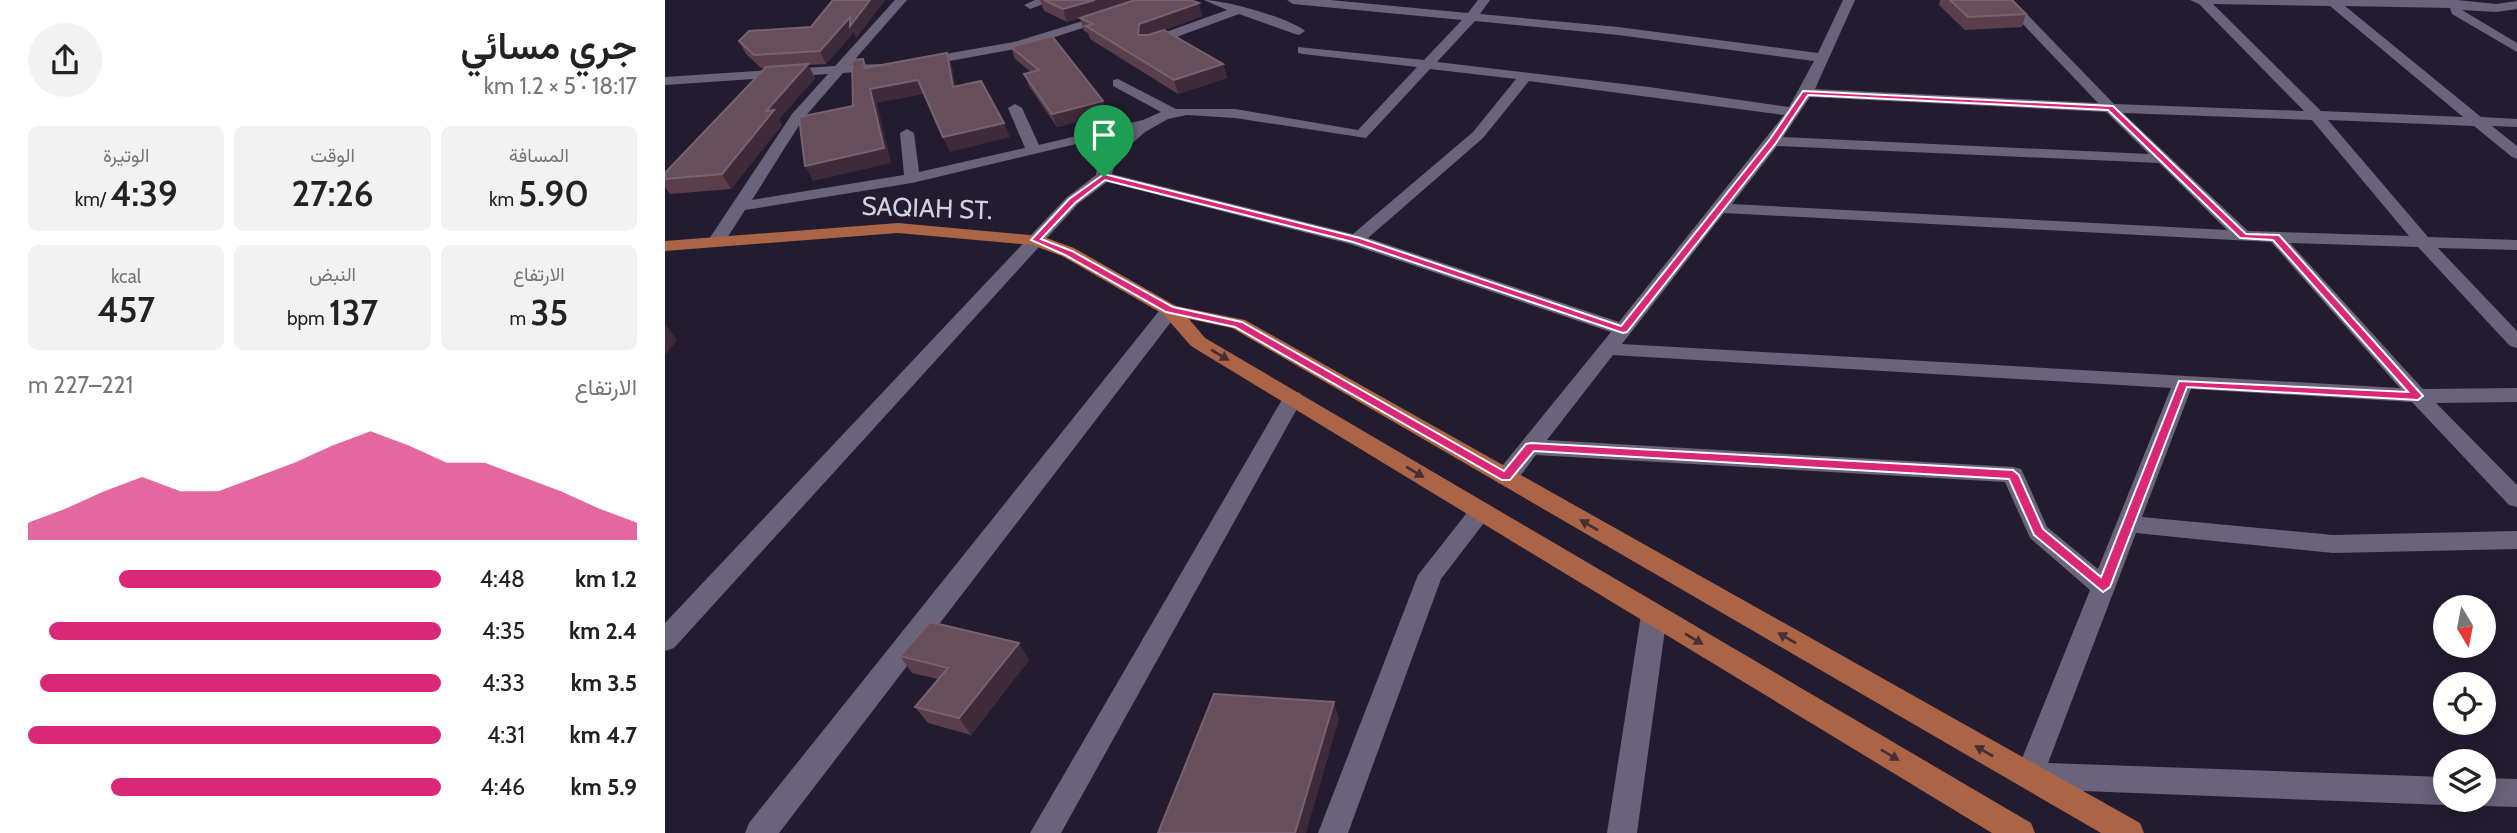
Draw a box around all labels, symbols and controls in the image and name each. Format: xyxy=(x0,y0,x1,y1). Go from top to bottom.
text: جري مسائي xyxy=(461,22,637,69)
button: share xyxy=(28,23,102,97)
text: 18:17 · 5 × 1.2 km xyxy=(484,72,637,100)
pin xyxy=(1074,105,1134,177)
icon: arrive xyxy=(1085,116,1123,154)
text: الوتيرة xyxy=(103,144,149,167)
text: الوقت xyxy=(310,144,355,167)
text: المسافة xyxy=(509,144,569,167)
text: 4:39 xyxy=(110,172,178,215)
text: 27:26 xyxy=(292,172,374,215)
text: 5.90 xyxy=(518,172,589,215)
text: /km xyxy=(75,188,110,211)
text: km xyxy=(489,188,518,211)
street label: SAQIAH ST. xyxy=(861,190,993,226)
text: النبض xyxy=(309,263,356,286)
text: الارتفاع xyxy=(513,263,565,286)
text: kcal xyxy=(111,265,141,288)
text: 457 xyxy=(97,288,155,331)
text: 137 xyxy=(329,291,378,334)
text: 35 xyxy=(530,291,568,334)
text: bpm xyxy=(287,307,329,330)
text: m xyxy=(509,307,530,330)
one-way arrow xyxy=(1210,349,1229,361)
text: 221–227 m xyxy=(28,371,133,399)
text: الارتفاع xyxy=(575,373,637,401)
one-way arrow xyxy=(1406,465,1425,478)
one-way arrow xyxy=(1580,519,1599,531)
text: 4:48 xyxy=(480,565,525,593)
text: 1.2 km xyxy=(575,565,637,593)
north arrow xyxy=(2433,595,2495,658)
map controls xyxy=(2433,595,2496,812)
text: 4:35 xyxy=(482,617,525,645)
text: 2.4 km xyxy=(569,617,637,645)
one-way arrow xyxy=(1685,632,1704,645)
one-way arrow xyxy=(1777,632,1796,644)
text: 4:33 xyxy=(482,669,525,697)
text: 3.5 km xyxy=(571,669,637,697)
button: locate xyxy=(2433,672,2496,735)
text: 4:31 xyxy=(487,721,525,749)
text: 4.7 km xyxy=(570,721,637,749)
one-way arrow xyxy=(1975,744,1994,757)
one-way arrow xyxy=(1880,749,1899,762)
button: layers xyxy=(2433,749,2496,812)
text: 4:46 xyxy=(481,773,525,801)
text: 5.9 km xyxy=(571,773,637,801)

